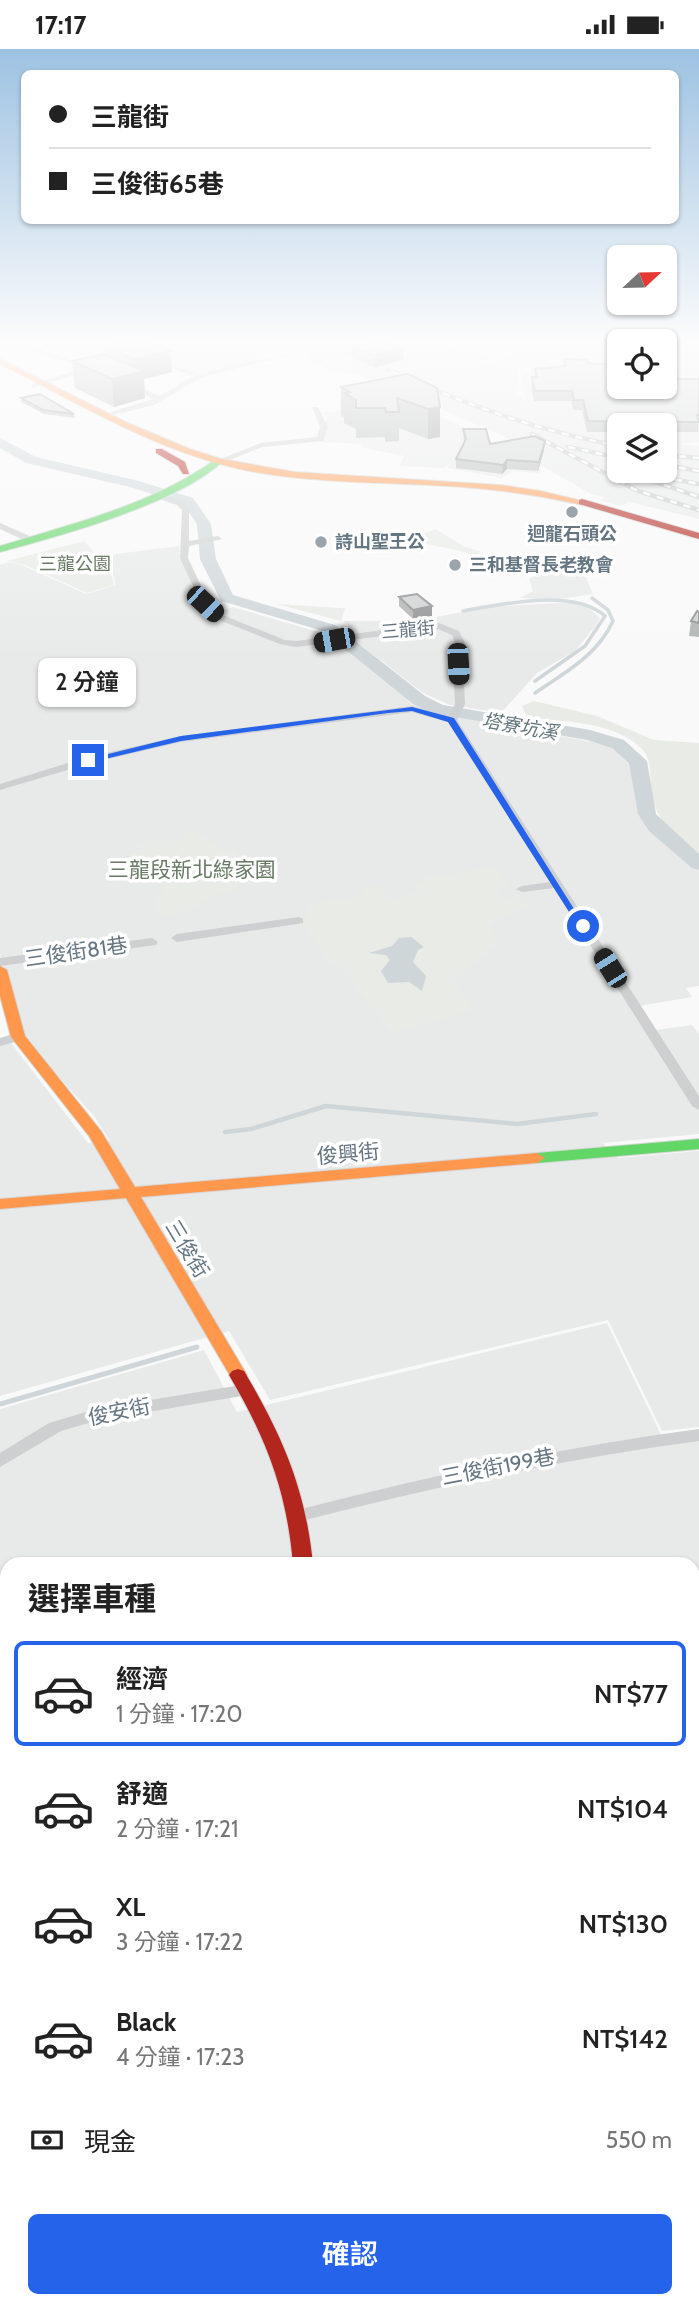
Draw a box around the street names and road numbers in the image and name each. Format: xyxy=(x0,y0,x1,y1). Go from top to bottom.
street label: 三龍街 xyxy=(380,617,436,643)
street label: 三俊街81巷 xyxy=(23,932,129,971)
street label: 俊興街 xyxy=(315,1138,380,1169)
street label: 三俊街 xyxy=(160,1215,214,1282)
street label: 俊安街 xyxy=(86,1393,152,1430)
street label: 三俊街199巷 xyxy=(439,1443,557,1490)

